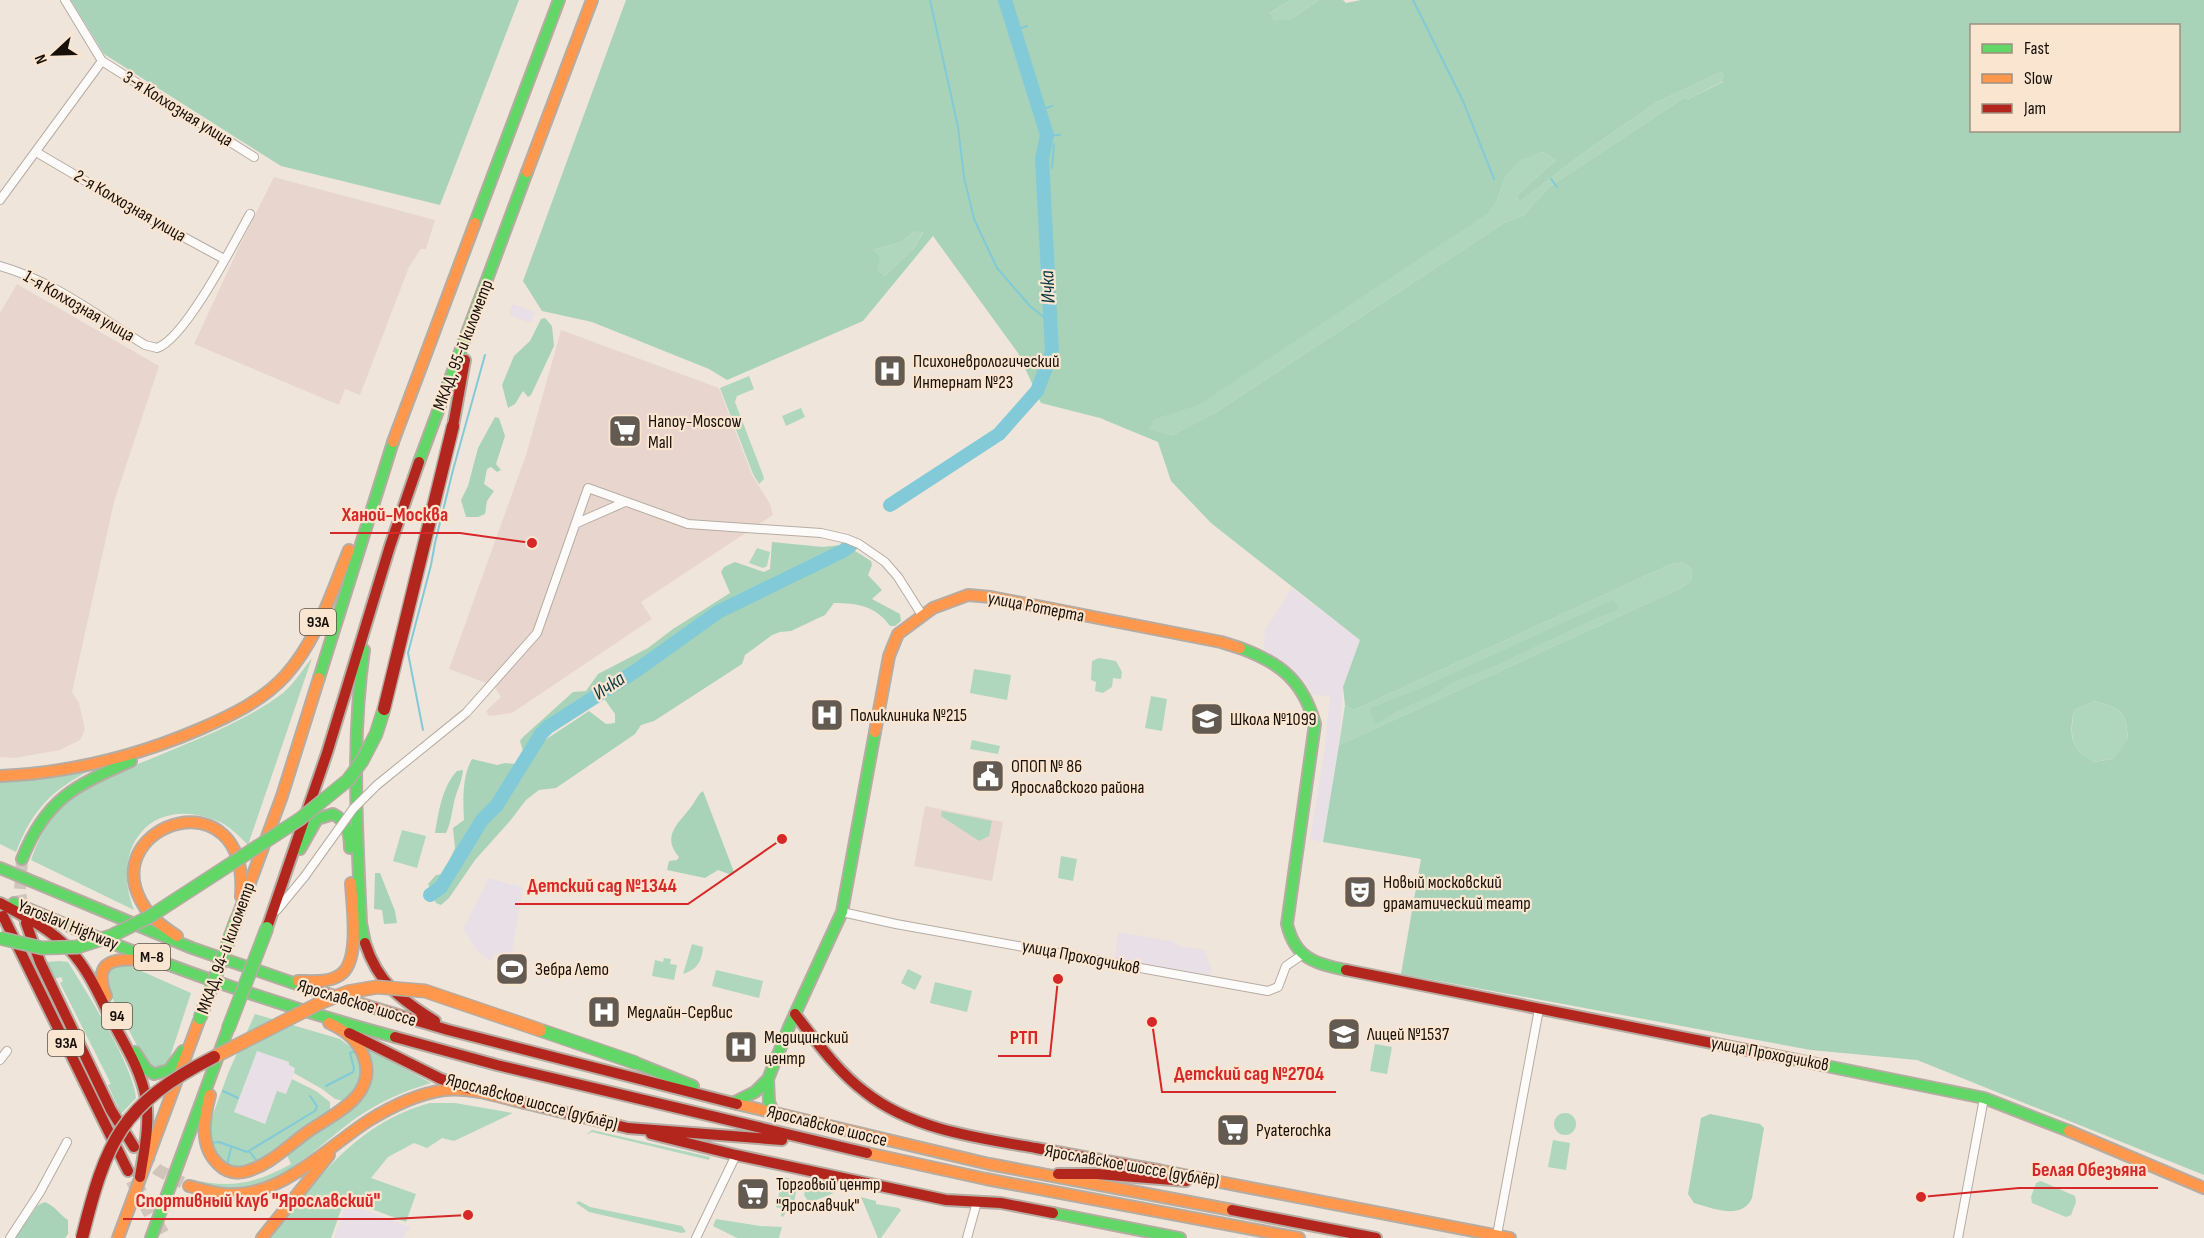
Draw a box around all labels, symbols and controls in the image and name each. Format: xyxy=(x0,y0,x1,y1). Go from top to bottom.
north arrow xyxy=(24,24,84,84)
legend xyxy=(1970,24,2180,132)
text: Fast xyxy=(2024,38,2050,59)
text: N xyxy=(31,52,52,67)
street label: 3-я Колхозная улица xyxy=(119,67,237,151)
text: Slow xyxy=(2024,68,2053,89)
text: Jam xyxy=(2023,98,2046,119)
street label: 2-я Колхозная улица xyxy=(70,165,190,247)
street label: 1-я Колхозная улица xyxy=(20,266,138,346)
water label: Ичка xyxy=(1035,270,1061,304)
street label: МКАД, 95-й километр xyxy=(428,277,498,413)
place label: Психоневрологический Интернат №23 xyxy=(913,351,1059,393)
hospital icon: Психоневрологический Интернат №23 xyxy=(872,353,908,389)
place label: Hanoy-Moscow Mall xyxy=(648,411,742,453)
supermarket icon: Hanoy-Moscow Mall xyxy=(607,413,643,449)
callout: Ханой-Москва xyxy=(330,495,460,533)
text: Ханой-Москва xyxy=(341,503,448,527)
street label: улица Ротерта xyxy=(986,587,1086,627)
road number: 93A xyxy=(300,609,336,635)
water label: Ичка xyxy=(589,667,629,705)
hospital icon: Поликлиника №215 xyxy=(809,697,845,733)
school or university icon: Школа №1099 xyxy=(1189,701,1225,737)
place label: Поликлиника №215 xyxy=(850,705,967,726)
place label: Школа №1099 xyxy=(1230,709,1317,730)
place label: ОПОП № 86 Ярославского района xyxy=(1011,756,1145,798)
public building icon: ОПОП № 86 Ярославского района xyxy=(970,758,1006,794)
callout: Детский сад №1344 xyxy=(515,866,688,904)
place label: Новый московский драматический театр xyxy=(1383,872,1531,914)
text: Детский сад №1344 xyxy=(527,874,677,898)
theatre icon: Новый московский драматический театр xyxy=(1342,874,1378,910)
street label: МКАД, 94-й километр xyxy=(192,879,260,1017)
street label: Yaroslavl Highway xyxy=(15,895,121,955)
street label: улица Проходчиков xyxy=(1020,935,1142,979)
road number: М-8 xyxy=(134,944,170,970)
sports icon: Зебра Лето xyxy=(494,951,530,987)
place label: Зебра Лето xyxy=(535,959,609,980)
street label: Ярославское шоссе xyxy=(295,975,419,1031)
hospital icon: Медлайн-Сервис xyxy=(586,994,622,1030)
place label: Медлайн-Сервис xyxy=(627,1002,733,1023)
road number: 94 xyxy=(102,1003,132,1029)
school or university icon: Лицей №1537 xyxy=(1326,1016,1362,1052)
callout: РТП xyxy=(998,1018,1050,1056)
place label: Лицей №1537 xyxy=(1366,1024,1450,1045)
text: РТП xyxy=(1010,1026,1038,1050)
place label: Медицинский центр xyxy=(764,1027,849,1069)
hospital icon: Медицинский центр xyxy=(723,1029,759,1065)
road number: 93A xyxy=(48,1030,84,1056)
street label: улица Проходчиков xyxy=(1709,1032,1831,1076)
callout: Детский сад №2704 xyxy=(1162,1054,1336,1092)
text: Детский сад №2704 xyxy=(1174,1062,1324,1086)
street label: Ярославское шоссе (дублёр) xyxy=(444,1069,620,1135)
street label: Ярославское шоссе xyxy=(765,1101,889,1151)
supermarket icon: Pyaterochka xyxy=(1215,1112,1251,1148)
place label: Pyaterochka xyxy=(1256,1120,1331,1141)
street label: Ярославское шоссе (дублёр) xyxy=(1043,1140,1221,1192)
callout: Белая Обезьяна xyxy=(2019,1150,2158,1188)
text: Белая Обезьяна xyxy=(2032,1158,2146,1182)
place label: Торговый центр "Ярославчик" xyxy=(776,1174,881,1216)
supermarket icon: Торговый центр "Ярославчик" xyxy=(735,1176,771,1212)
callout: Спортивный клуб "Ярославский" xyxy=(123,1181,392,1219)
text: Спортивный клуб "Ярославский" xyxy=(136,1189,381,1213)

